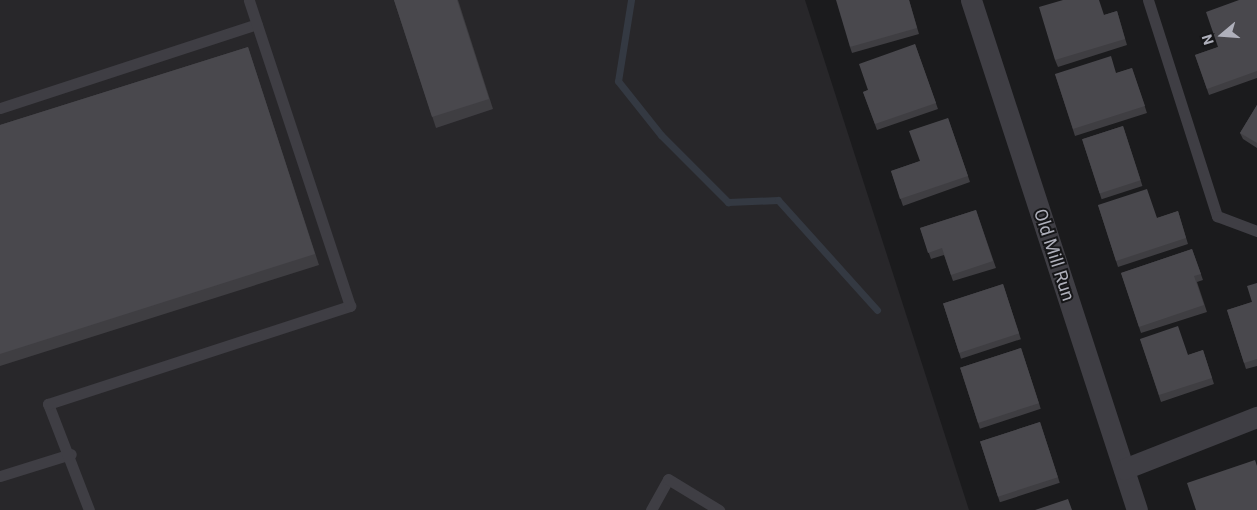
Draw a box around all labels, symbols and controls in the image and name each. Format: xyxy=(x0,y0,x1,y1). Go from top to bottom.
north arrow xyxy=(1197,10,1247,60)
text: N xyxy=(1199,32,1217,47)
street label: Old Mill Run xyxy=(1029,206,1079,304)

